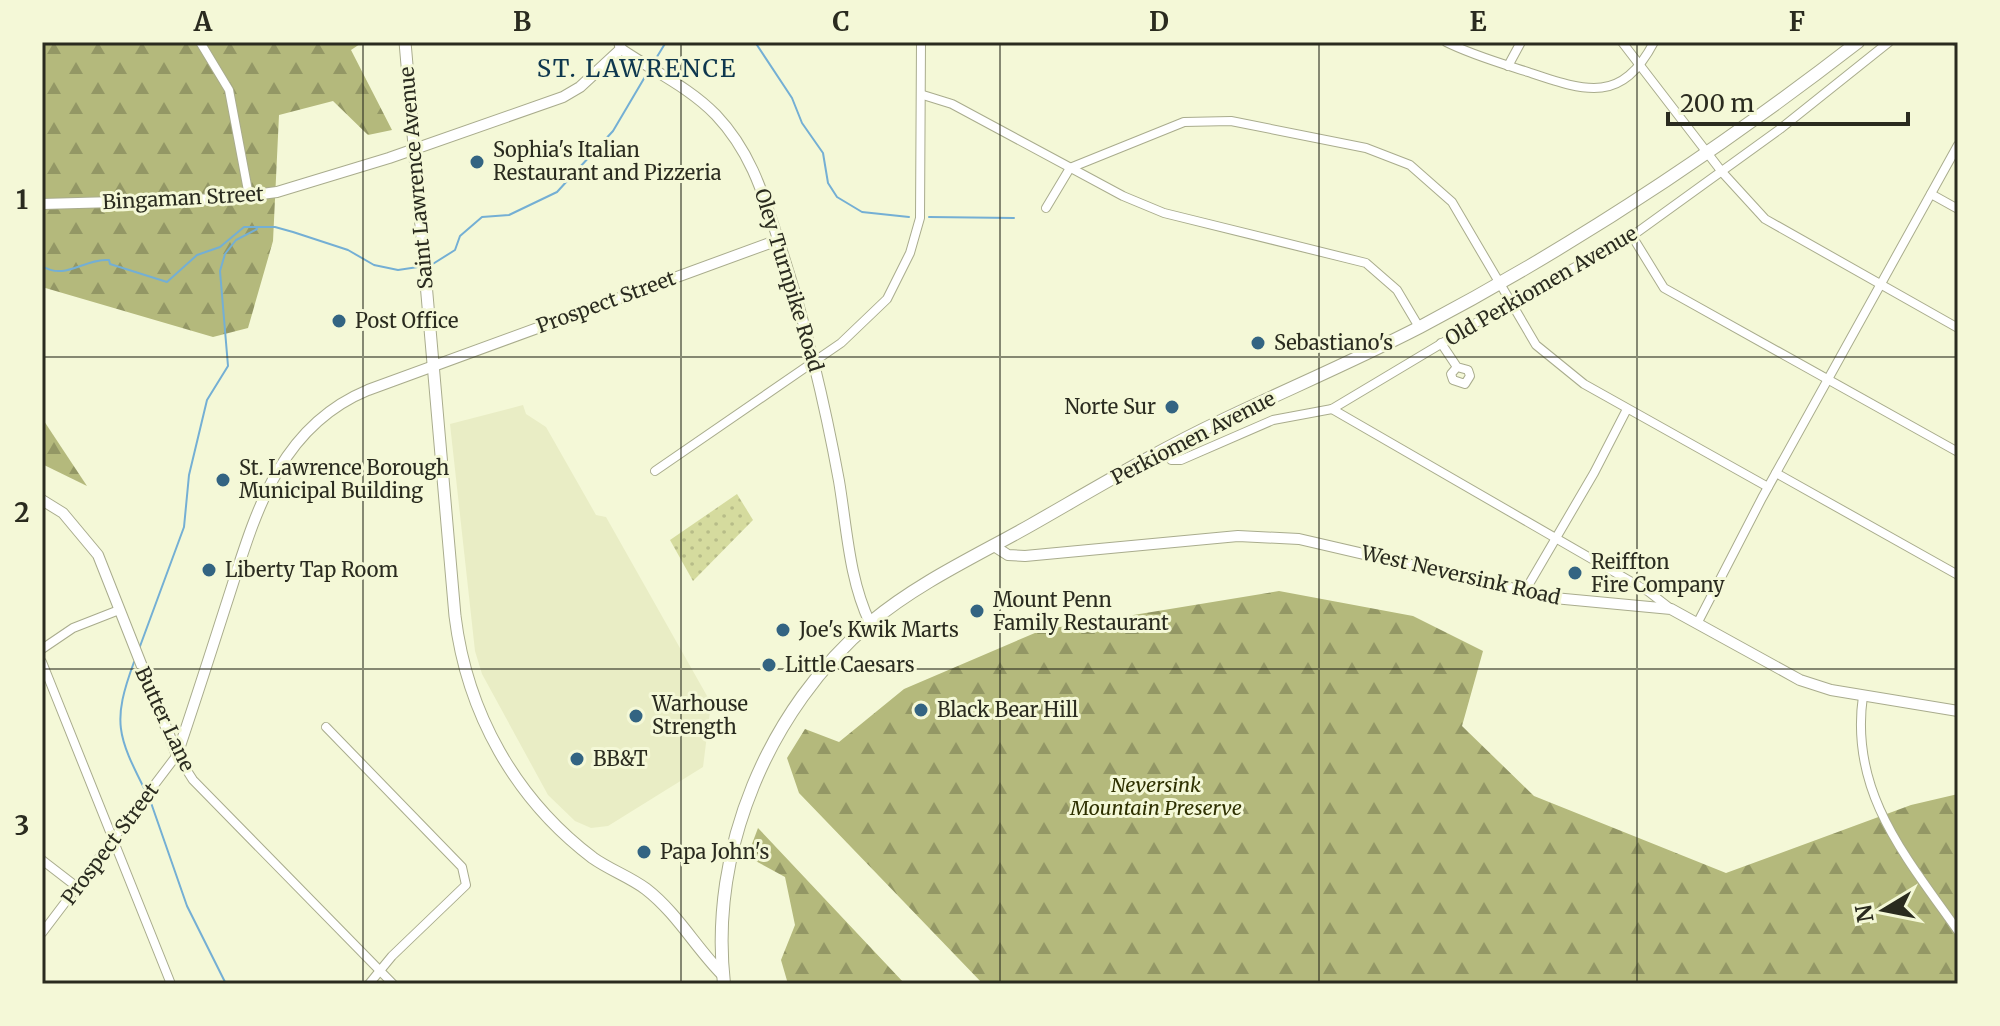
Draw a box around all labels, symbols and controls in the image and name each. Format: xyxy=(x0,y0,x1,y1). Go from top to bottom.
text: A xyxy=(193,5,213,38)
text: B xyxy=(513,5,531,38)
text: C xyxy=(832,5,850,38)
text: D xyxy=(1149,5,1169,38)
text: E xyxy=(1470,5,1487,38)
text: F xyxy=(1789,5,1805,38)
district label: ST. LAWRENCE xyxy=(537,53,737,84)
street label: Saint Lawrence Avenue xyxy=(393,66,438,290)
scale bar xyxy=(1668,76,1908,126)
text: 200 m xyxy=(1680,88,1755,119)
place label: Sophia's Italian Restaurant and Pizzeria xyxy=(493,137,722,185)
marker: Sophia's Italian Restaurant and Pizzeria xyxy=(468,153,486,171)
street label: Bingaman Street xyxy=(102,181,264,214)
text: 1 xyxy=(16,183,28,216)
street label: Oley Turnpike Road xyxy=(750,185,829,374)
street label: Old Perkiomen Avenue xyxy=(1440,220,1641,351)
street label: Prospect Street xyxy=(533,265,679,338)
place label: Post Office xyxy=(355,308,458,333)
marker: Post Office xyxy=(330,312,348,330)
place label: Sebastiano's xyxy=(1274,330,1393,355)
marker: Sebastiano's xyxy=(1249,334,1267,352)
street label: Perkiomen Avenue xyxy=(1107,385,1279,490)
place label: Norte Sur xyxy=(1064,394,1156,419)
marker: Norte Sur xyxy=(1163,398,1181,416)
place label: St. Lawrence Borough Municipal Building xyxy=(239,455,449,503)
marker: St. Lawrence Borough Municipal Building xyxy=(214,471,232,489)
text: 2 xyxy=(14,496,30,529)
street label: West Neversink Road xyxy=(1358,539,1563,610)
place label: Reiffton Fire Company xyxy=(1591,549,1725,597)
place label: Liberty Tap Room xyxy=(225,557,398,582)
marker: Liberty Tap Room xyxy=(200,561,218,579)
marker: Reiffton Fire Company xyxy=(1566,564,1584,582)
place label: Mount Penn Family Restaurant xyxy=(993,587,1169,635)
marker: Mount Penn Family Restaurant xyxy=(968,602,986,620)
place label: Joe's Kwik Marts xyxy=(798,617,959,642)
marker: Joe's Kwik Marts xyxy=(774,621,792,639)
place label: Little Caesars xyxy=(785,652,915,677)
marker: Little Caesars xyxy=(760,656,778,674)
street label: Butter Lane xyxy=(130,662,201,775)
place label: Warhouse Strength xyxy=(651,691,748,739)
place label: Black Bear Hill xyxy=(937,697,1078,722)
marker: Black Bear Hill xyxy=(912,701,930,719)
marker: Warhouse Strength xyxy=(627,707,645,725)
place label: BB&T xyxy=(593,746,648,771)
marker: BB&T xyxy=(568,750,586,768)
park label: Neversink Mountain Preserve xyxy=(1069,772,1242,820)
street label: Prospect Street xyxy=(56,778,164,910)
text: 3 xyxy=(15,809,29,842)
place label: Papa John's xyxy=(660,839,769,864)
marker: Papa John's xyxy=(635,843,653,861)
north arrow xyxy=(1844,870,1924,950)
text: N xyxy=(1849,902,1880,924)

